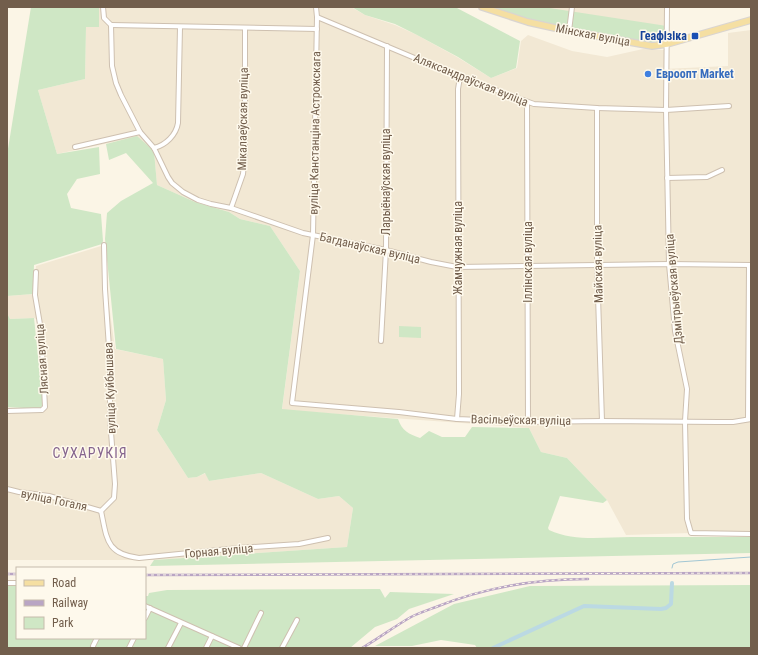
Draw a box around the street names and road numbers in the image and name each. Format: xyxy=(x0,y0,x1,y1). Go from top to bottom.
street label: Мінская вуліца xyxy=(555,21,631,49)
street label: вуліца Канстанціна Астрожскага xyxy=(307,51,323,215)
street label: Аляксандраўская вуліца xyxy=(412,51,530,109)
street label: Мікалаеўская вуліца xyxy=(235,67,251,171)
street label: Ларыёнаўская вуліца xyxy=(379,128,393,235)
street label: Жамчужная вуліца xyxy=(451,201,465,295)
street label: Іллінская вуліца xyxy=(521,221,535,303)
street label: Майская вуліца xyxy=(590,225,606,303)
street label: Багданаўская вуліца xyxy=(318,230,422,266)
street label: Дзмітрыеўская вуліца xyxy=(662,233,686,345)
street label: Лясная вуліца xyxy=(33,323,51,395)
street label: вуліца Куйбышава xyxy=(101,342,119,434)
street label: Васільеўская вуліца xyxy=(471,412,571,428)
street label: вуліца Гогаля xyxy=(20,486,88,514)
street label: Горная вуліца xyxy=(184,541,254,561)

